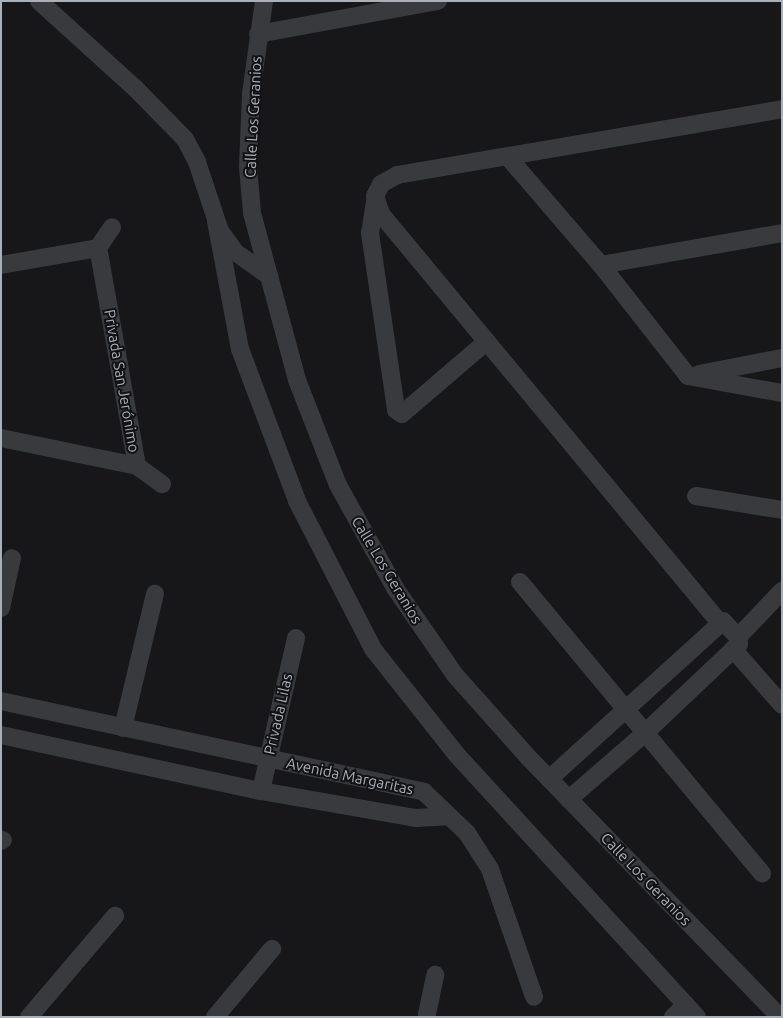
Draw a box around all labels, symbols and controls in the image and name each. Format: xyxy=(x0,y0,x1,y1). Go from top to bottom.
street label: Calle Los Geranios xyxy=(241,56,265,178)
street label: Privada San Jerónimo xyxy=(101,308,143,454)
street label: Calle Los Geranios xyxy=(348,513,426,627)
street label: Privada Lilas xyxy=(260,672,296,756)
street label: Avenida Margaritas xyxy=(285,754,415,798)
street label: Calle Los Geranios xyxy=(597,829,695,929)

